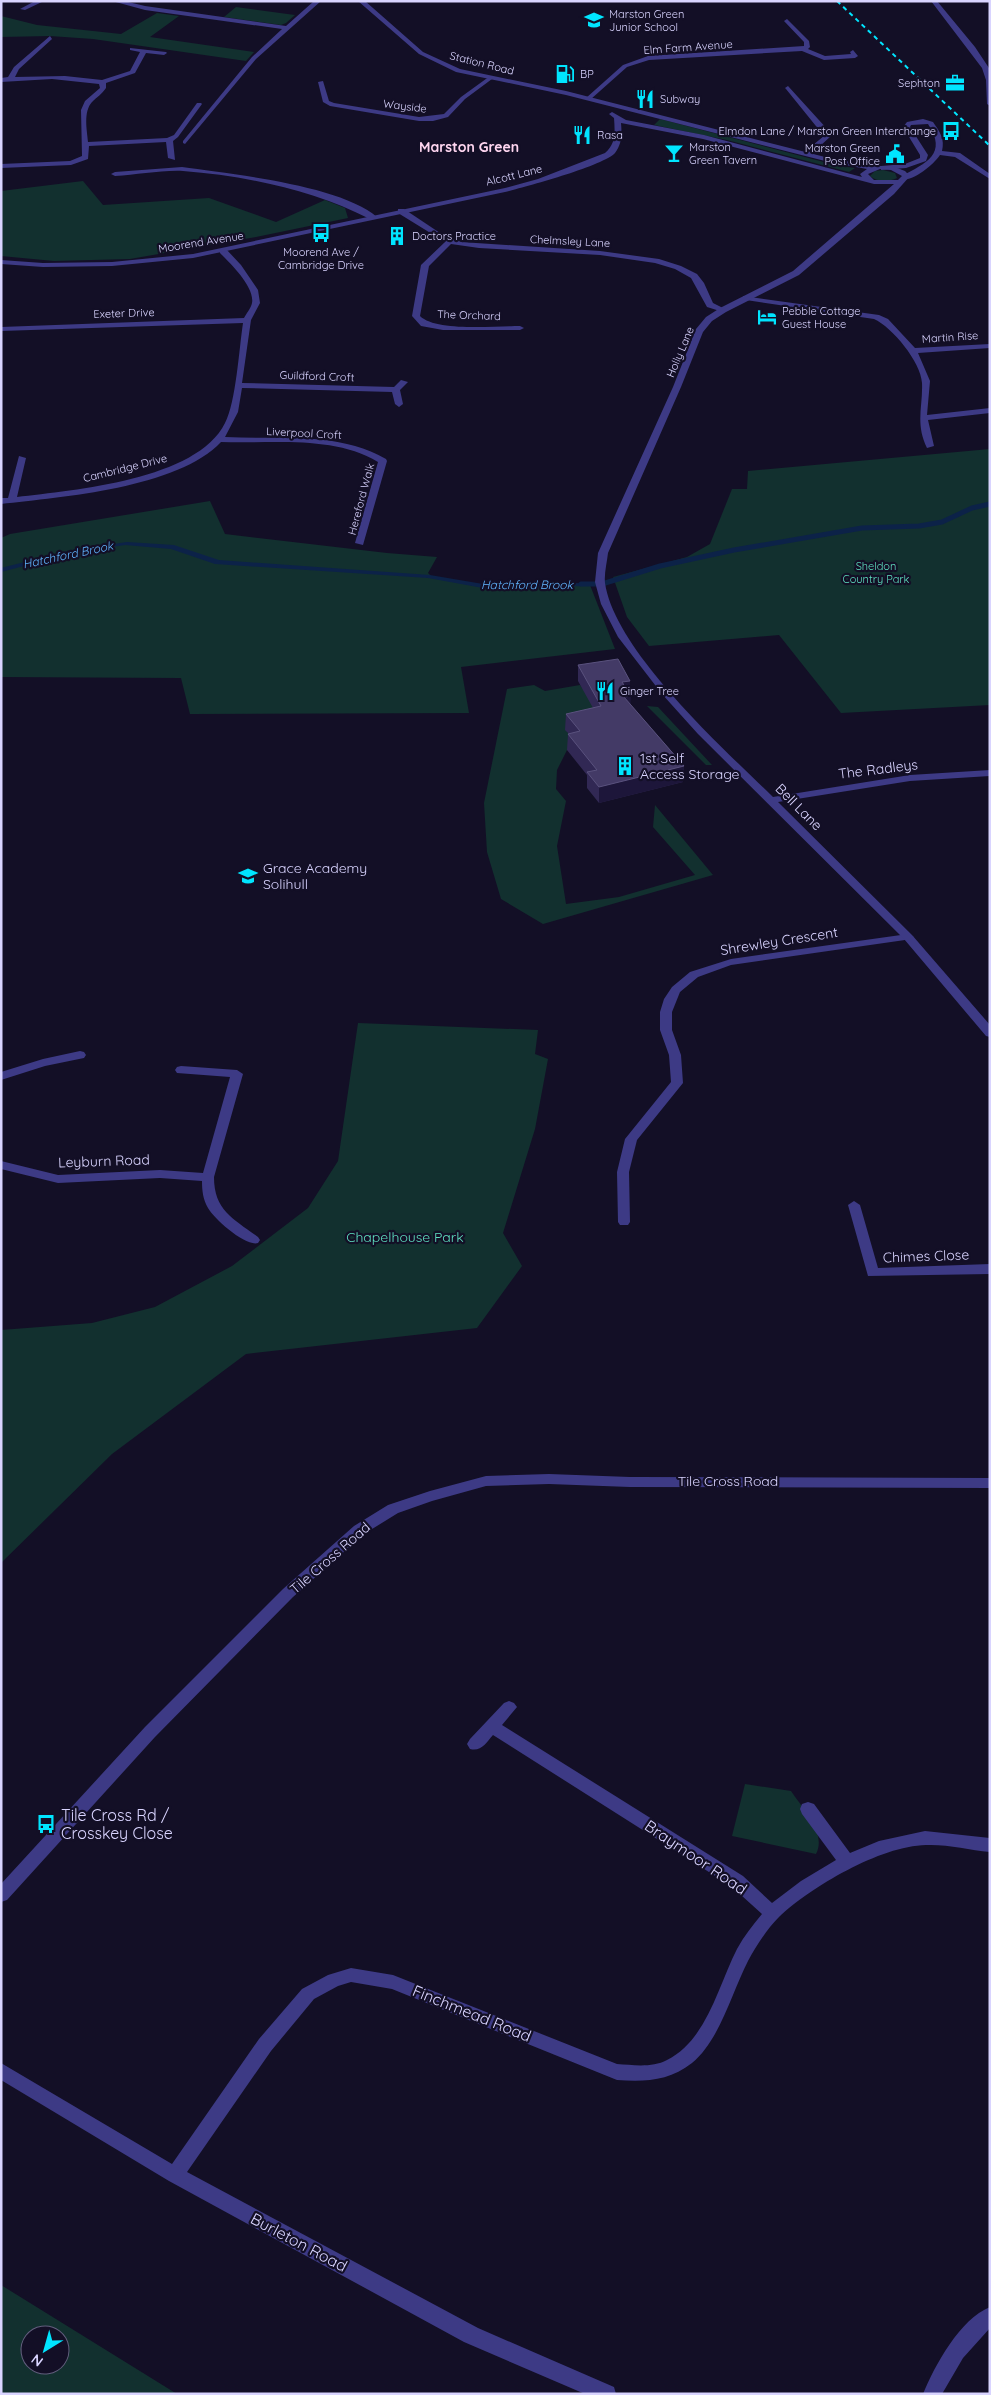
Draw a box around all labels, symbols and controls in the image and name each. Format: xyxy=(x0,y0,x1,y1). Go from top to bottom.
place label: Marston Green Junior School xyxy=(609,7,684,34)
school or university icon: Marston Green Junior School xyxy=(583,9,605,31)
street label: Elm Farm Avenue xyxy=(643,37,733,57)
street label: Station Road xyxy=(448,48,516,78)
fuel station icon: BP xyxy=(554,63,576,85)
place label: BP xyxy=(580,67,594,81)
office icon: Sephton xyxy=(944,72,966,94)
place label: Sephton xyxy=(898,76,940,90)
restaurant icon: Subway xyxy=(634,88,656,110)
place label: Subway xyxy=(660,92,700,106)
street label: Wayside xyxy=(382,96,428,116)
bus stop icon: Elmdon Lane / Marston Green Interchange xyxy=(940,120,962,142)
restaurant icon: Rasa xyxy=(571,124,593,146)
place label: Elmdon Lane / Marston Green Interchange xyxy=(719,124,936,138)
place label: Rasa xyxy=(597,128,623,142)
district label: Marston Green xyxy=(419,138,519,156)
place label: Marston Green Tavern xyxy=(689,140,757,167)
place label: Marston Green Post Office xyxy=(805,141,880,168)
bar icon: Marston Green Tavern xyxy=(663,142,685,164)
public building icon: Marston Green Post Office xyxy=(884,143,906,165)
street label: Alcott Lane xyxy=(484,161,544,189)
bus stop icon: Moorend Ave / Cambridge Drive xyxy=(310,222,332,244)
building icon: Doctors Practice xyxy=(386,225,408,247)
street label: Moorend Avenue xyxy=(157,228,245,256)
place label: Doctors Practice xyxy=(412,229,496,243)
street label: Chelmsley Lane xyxy=(530,232,610,250)
place label: Moorend Ave / Cambridge Drive xyxy=(278,245,364,272)
place label: Pebble Cottage Guest House xyxy=(782,304,860,331)
street label: Exeter Drive xyxy=(93,305,155,321)
hotel icon: Pebble Cottage Guest House xyxy=(756,306,778,328)
street label: The Orchard xyxy=(437,307,501,323)
street label: Holly Lane xyxy=(663,324,697,380)
street label: Martin Rise xyxy=(921,328,979,346)
street label: Guildford Croft xyxy=(279,368,355,384)
street label: Liverpool Croft xyxy=(266,424,342,442)
street label: Cambridge Drive xyxy=(82,451,168,485)
street label: Hereford Walk xyxy=(345,461,377,536)
water label: Hatchford Brook xyxy=(21,537,116,571)
park label: Sheldon Country Park xyxy=(843,559,910,586)
water label: Hatchford Brook xyxy=(481,577,575,592)
restaurant icon: Ginger Tree xyxy=(594,680,616,702)
place label: Ginger Tree xyxy=(620,684,679,698)
place label: 1st Self Access Storage xyxy=(640,749,740,783)
building icon: 1st Self Access Storage xyxy=(614,755,636,777)
street label: The Radleys xyxy=(837,755,919,783)
street label: Bell Lane xyxy=(772,780,826,834)
place label: Grace Academy Solihull xyxy=(263,859,367,893)
school or university icon: Grace Academy Solihull xyxy=(237,865,259,887)
street label: Shrewley Crescent xyxy=(719,923,839,959)
street label: Leyburn Road xyxy=(58,1150,150,1172)
park label: Chapelhouse Park xyxy=(346,1228,464,1246)
street label: Chimes Close xyxy=(883,1245,970,1267)
street label: Tile Cross Road xyxy=(678,1472,778,1490)
street label: Tile Cross Road xyxy=(286,1518,374,1598)
place label: Tile Cross Rd / Crosskey Close xyxy=(61,1805,173,1843)
bus stop icon: Tile Cross Rd / Crosskey Close xyxy=(35,1813,57,1835)
street label: Braymoor Road xyxy=(641,1815,751,1899)
street label: Finchmead Road xyxy=(410,1980,534,2046)
street label: Burleton Road xyxy=(247,2208,351,2276)
north arrow xyxy=(20,2325,70,2375)
text: N xyxy=(28,2350,47,2371)

